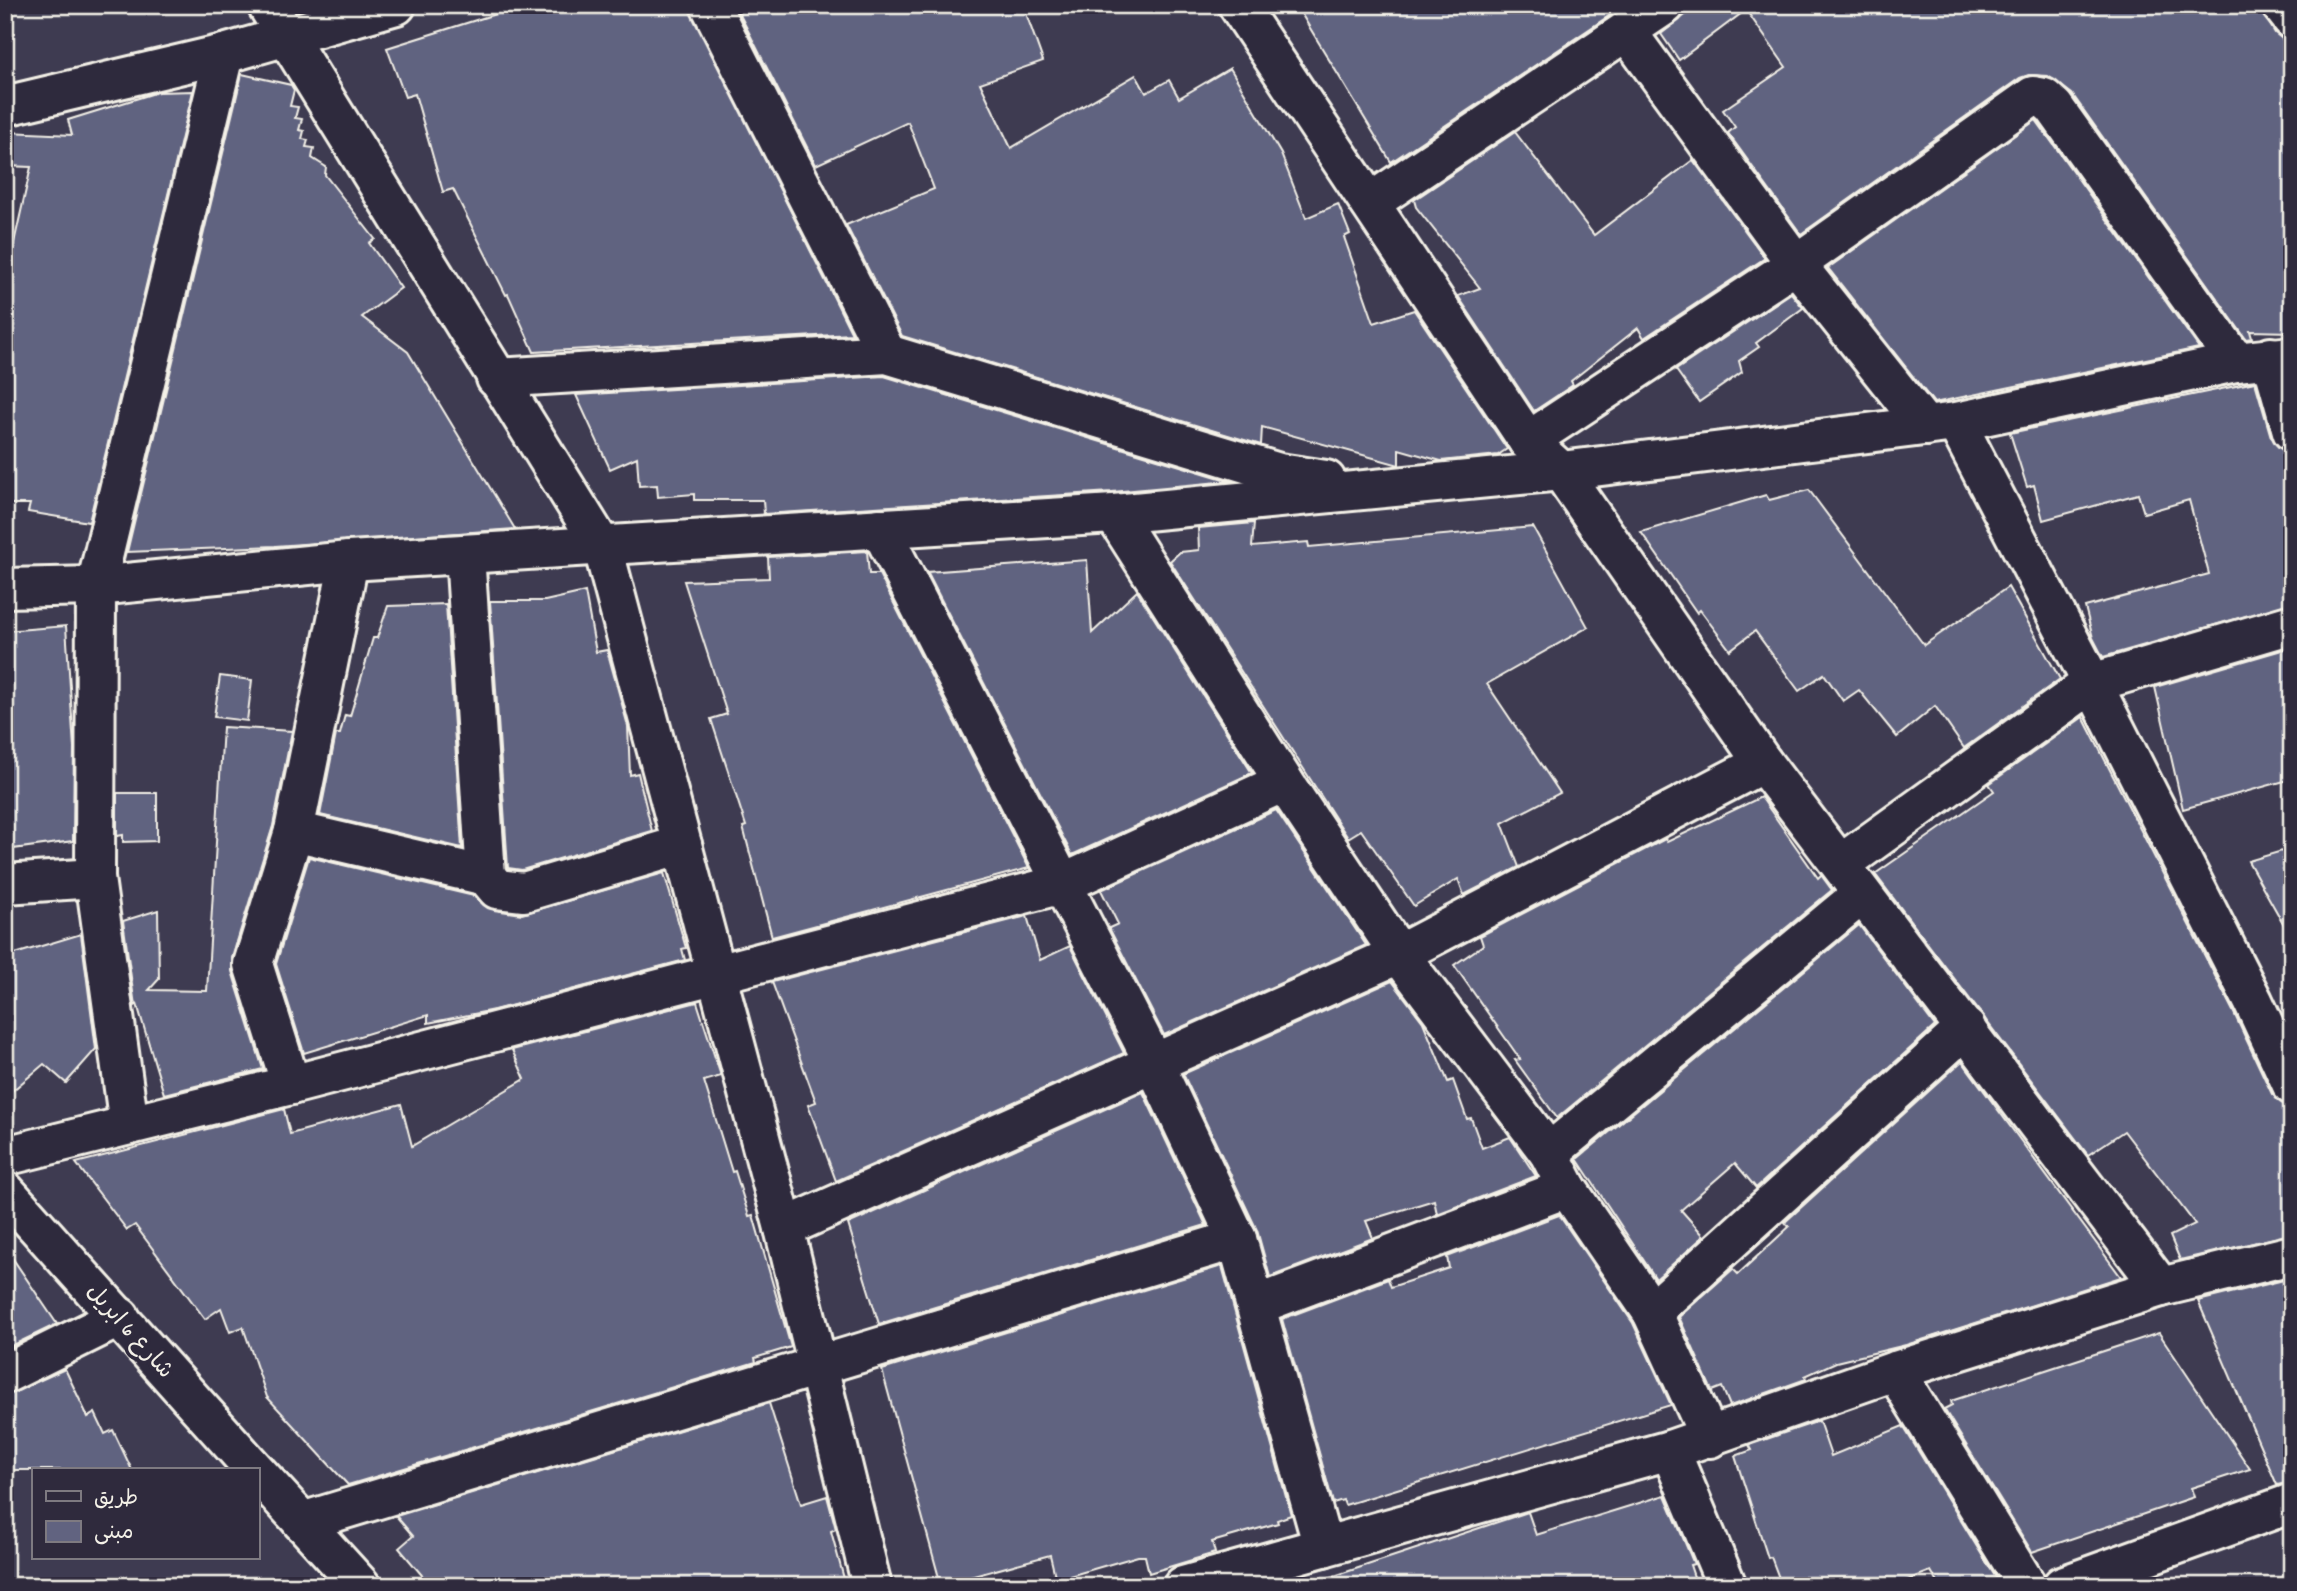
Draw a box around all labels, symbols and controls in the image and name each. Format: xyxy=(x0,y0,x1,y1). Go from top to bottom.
street label: شارع 6 ابريل xyxy=(77,1278,180,1387)
legend xyxy=(32,1468,259,1560)
text: طريق xyxy=(94,1485,138,1515)
text: مبنى xyxy=(94,1519,133,1549)

